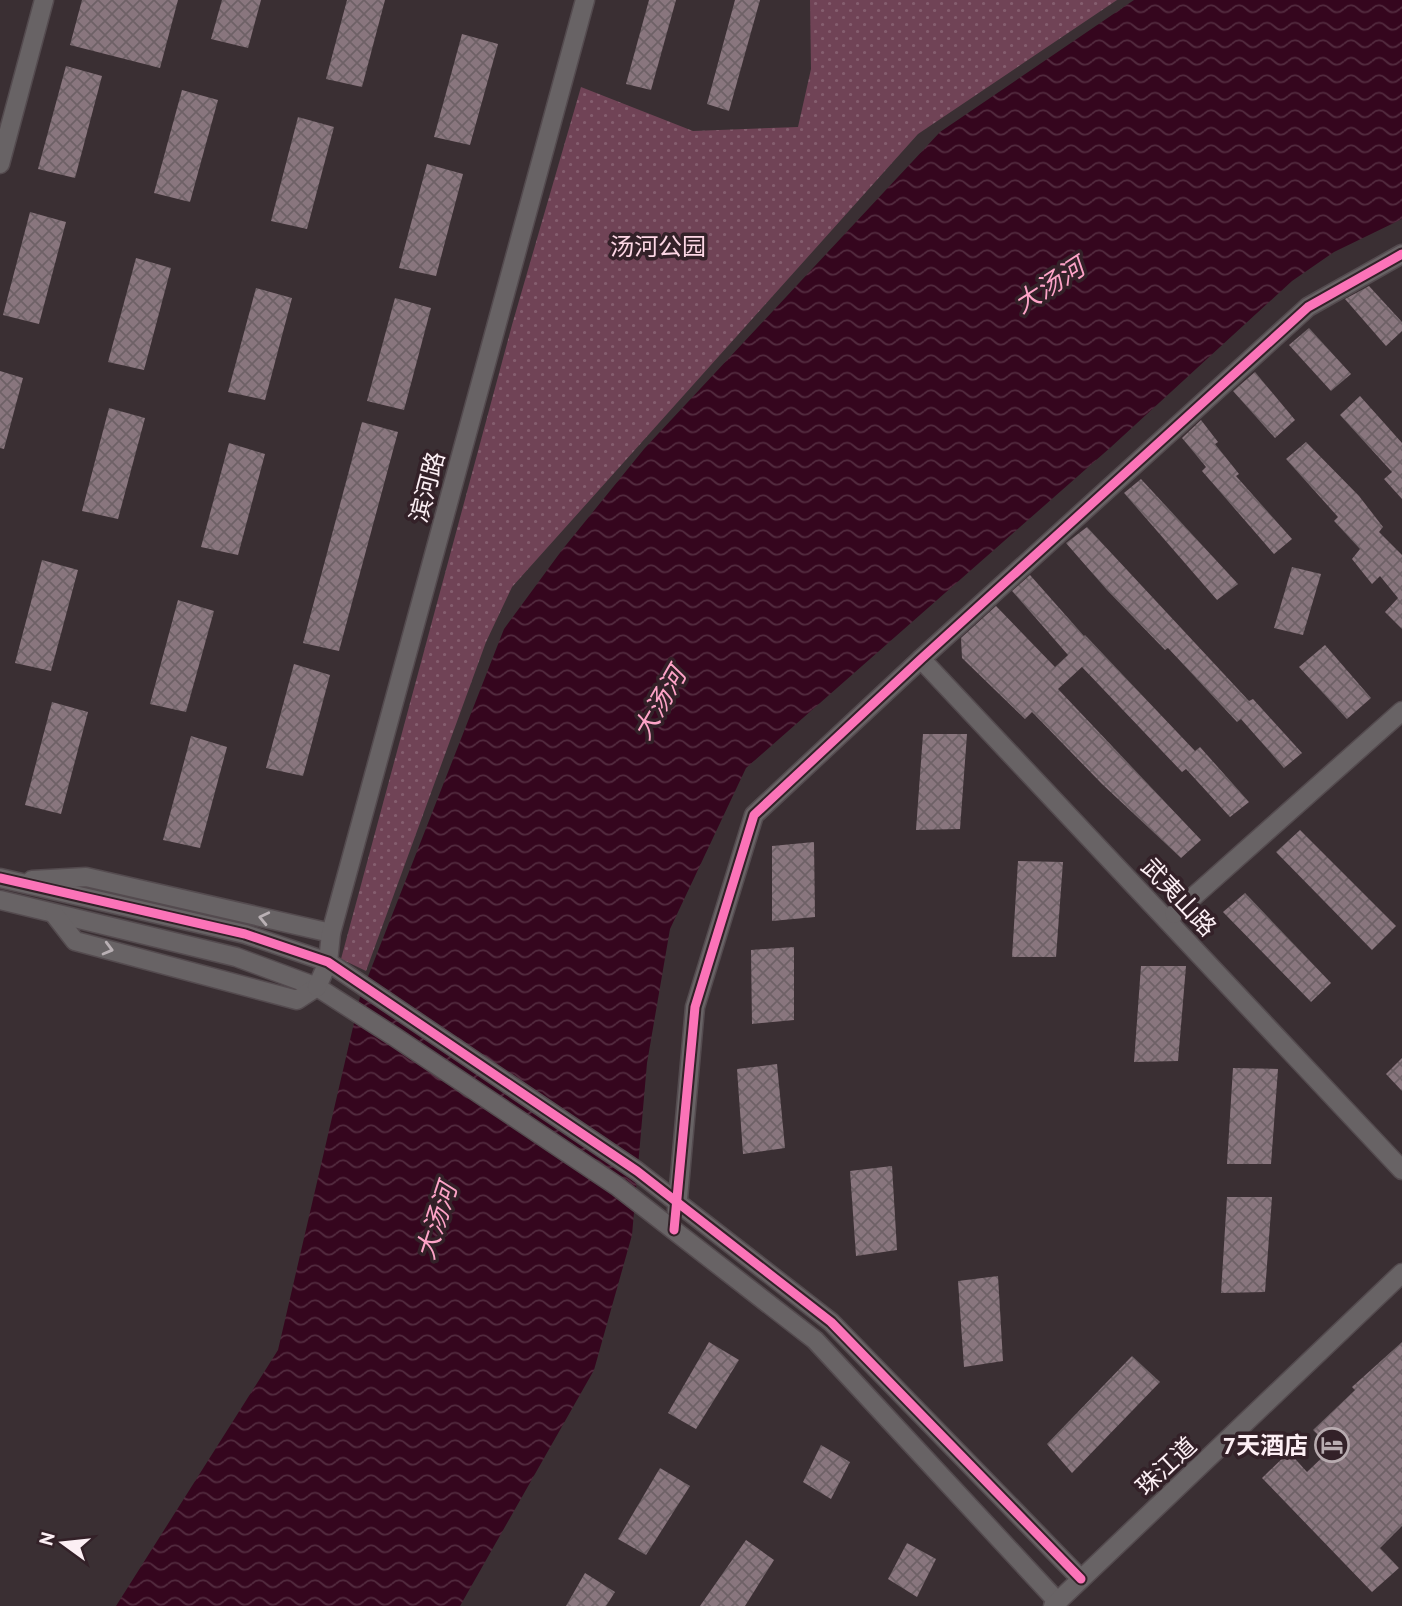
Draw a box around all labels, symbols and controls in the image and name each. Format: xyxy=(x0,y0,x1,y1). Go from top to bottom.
park label: 汤河公园 xyxy=(610,231,706,262)
water label: 大汤河 xyxy=(1007,247,1095,320)
street label: 滨河路 xyxy=(403,448,451,526)
water label: 大汤河 xyxy=(625,657,695,745)
street label: 武夷山路 xyxy=(1135,851,1223,943)
one-way arrow xyxy=(258,912,270,926)
one-way arrow xyxy=(102,941,114,956)
water label: 大汤河 xyxy=(408,1174,465,1263)
hotel icon: 7天酒店 xyxy=(1313,1426,1351,1464)
street label: 珠江道 xyxy=(1129,1430,1203,1502)
place label: 7天酒店 xyxy=(1222,1430,1308,1461)
north arrow xyxy=(28,1508,98,1578)
text: N xyxy=(33,1529,60,1548)

